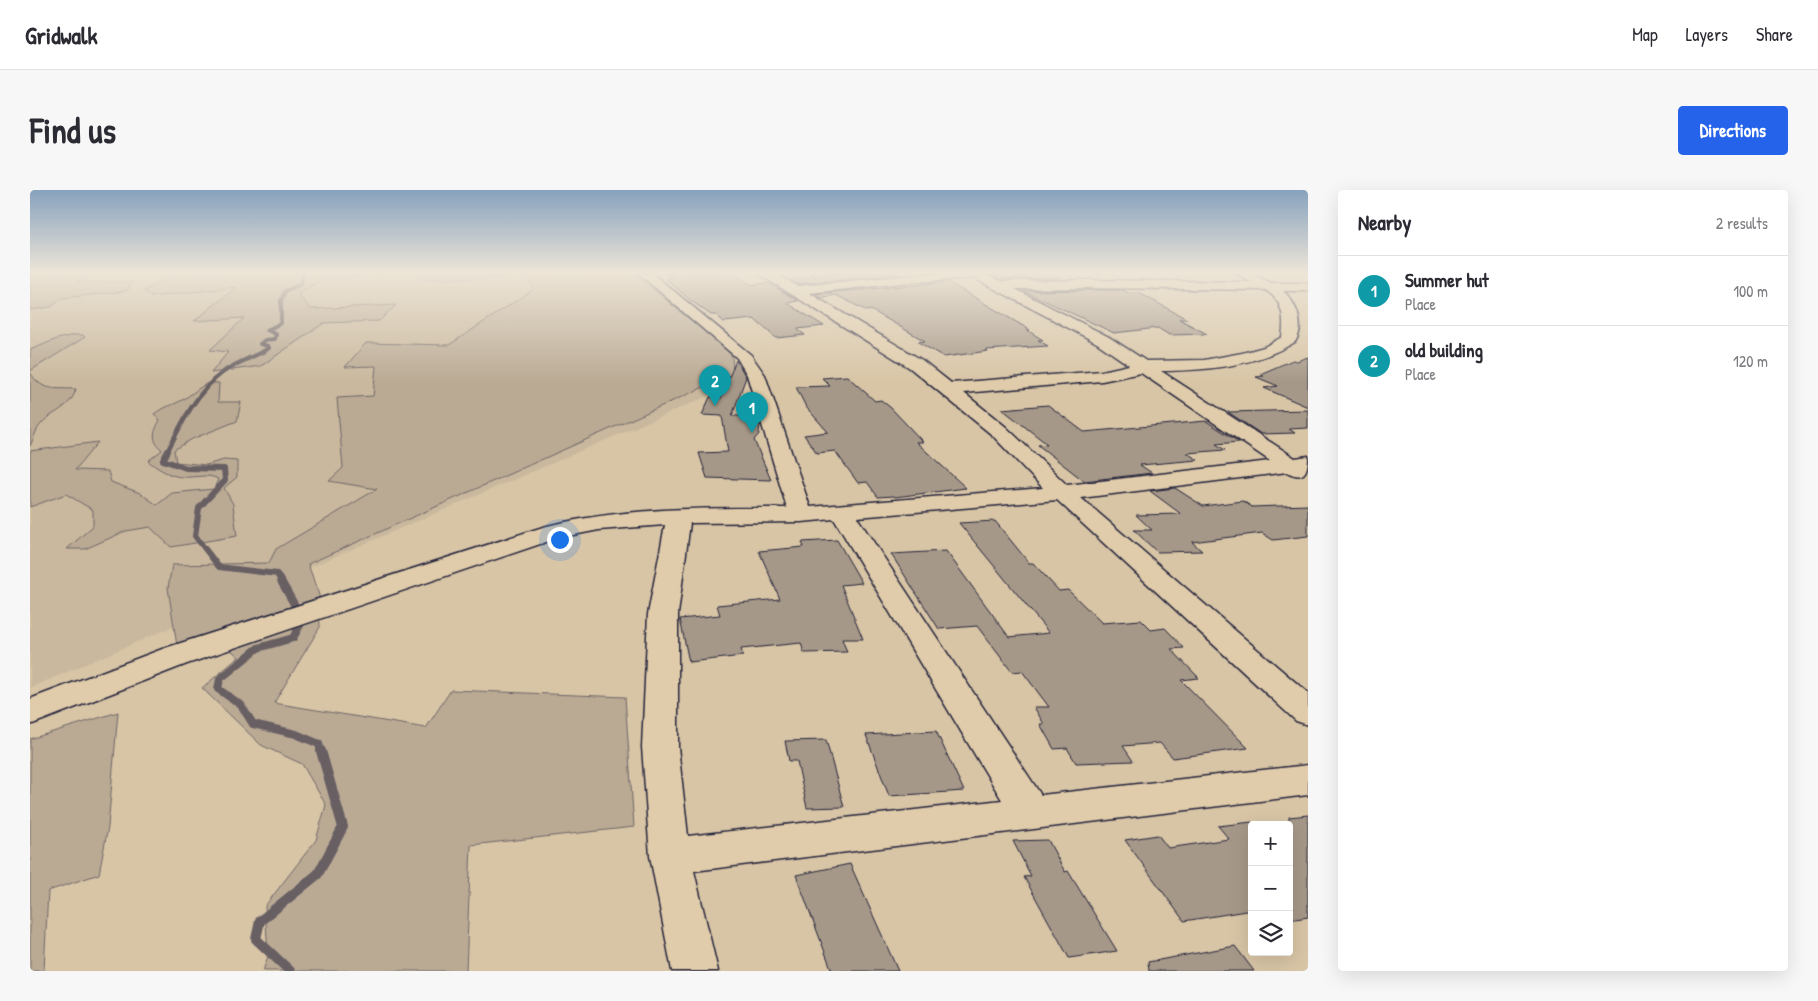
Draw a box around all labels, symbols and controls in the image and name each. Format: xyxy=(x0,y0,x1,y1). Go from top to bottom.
text: Gridwalk xyxy=(25,19,97,51)
text: Map xyxy=(1632,22,1658,47)
text: Layers xyxy=(1686,22,1728,47)
text: Share xyxy=(1756,22,1793,47)
button: Directions xyxy=(1678,106,1788,155)
text: Find us xyxy=(30,107,116,154)
text: Nearby xyxy=(1358,208,1411,237)
text: 2 results xyxy=(1716,212,1768,234)
text: Summer hut xyxy=(1405,267,1489,293)
text: 1 xyxy=(1371,280,1377,302)
text: 100 m xyxy=(1733,280,1768,302)
text: Place xyxy=(1405,293,1436,315)
text: old building xyxy=(1405,337,1483,363)
text: 2 xyxy=(1370,350,1378,372)
text: 120 m xyxy=(1733,350,1768,372)
text: Place xyxy=(1405,363,1436,385)
pin: 2 xyxy=(699,365,731,406)
pin: 1 xyxy=(736,392,768,433)
your location xyxy=(547,527,573,553)
map controls xyxy=(1248,821,1293,956)
button: + xyxy=(1248,821,1293,866)
button: − xyxy=(1248,866,1293,911)
button: layers xyxy=(1248,911,1293,956)

